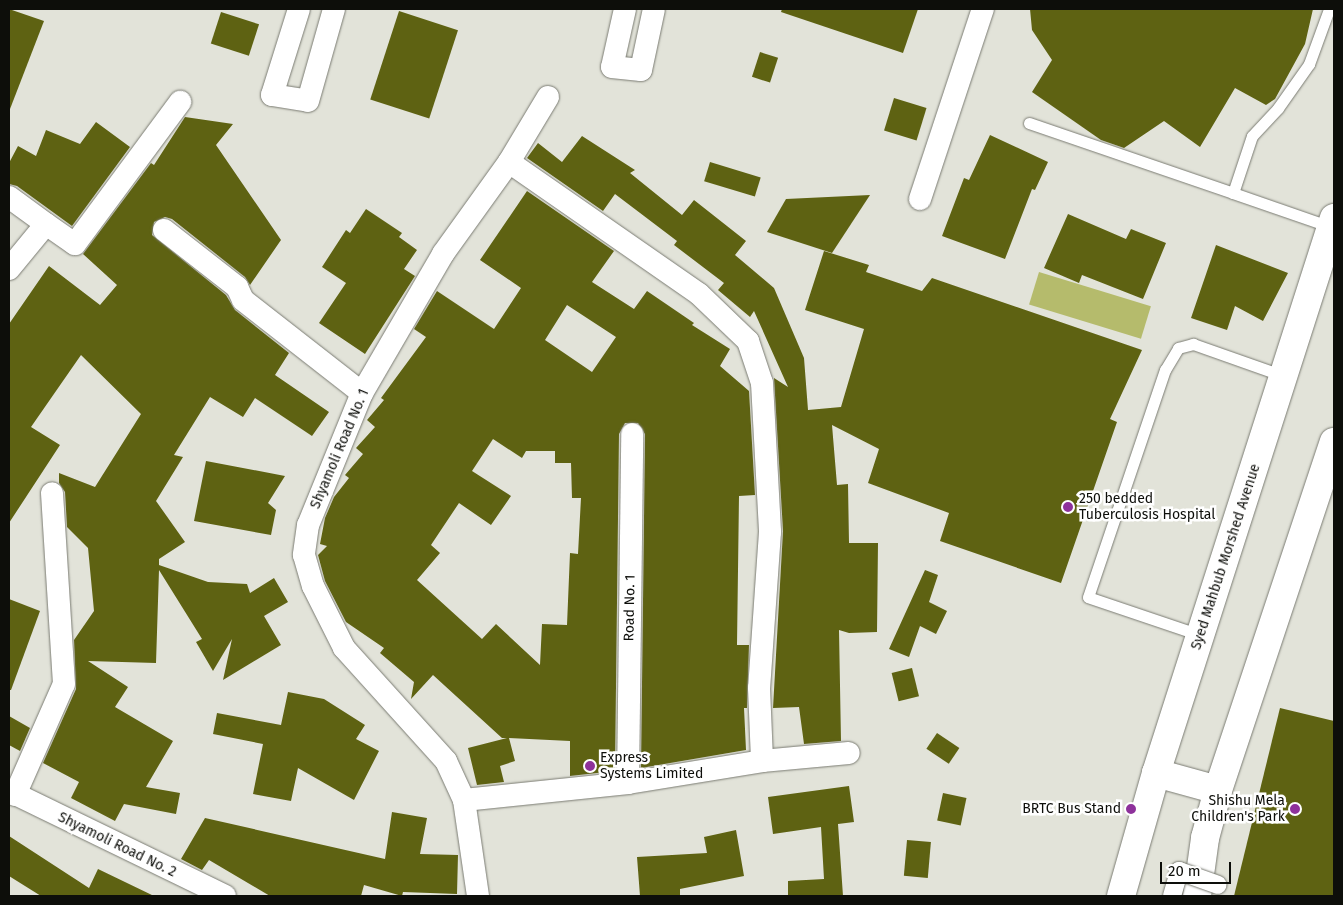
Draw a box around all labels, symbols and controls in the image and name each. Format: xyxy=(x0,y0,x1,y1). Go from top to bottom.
street label: Shyamoli Road No. 1 xyxy=(307,386,373,512)
street label: Syed Mahbub Morshed Avenue xyxy=(1188,462,1264,652)
place label: 250 bedded Tuberculosis Hospital xyxy=(1079,491,1215,524)
marker: 250 bedded Tuberculosis Hospital xyxy=(1061,500,1075,514)
street label: Road No. 1 xyxy=(621,574,639,642)
place label: Express Systems Limited xyxy=(600,750,703,782)
marker: Express Systems Limited xyxy=(584,760,596,772)
place label: Shishu Mela Children's Park xyxy=(1191,793,1285,826)
place label: BRTC Bus Stand xyxy=(1022,801,1121,817)
marker: BRTC Bus Stand xyxy=(1125,803,1137,815)
marker: Shishu Mela Children's Park xyxy=(1289,803,1301,815)
street label: Shyamoli Road No. 2 xyxy=(55,809,179,881)
scale bar xyxy=(1163,852,1234,884)
text: 20 m xyxy=(1168,862,1201,880)

